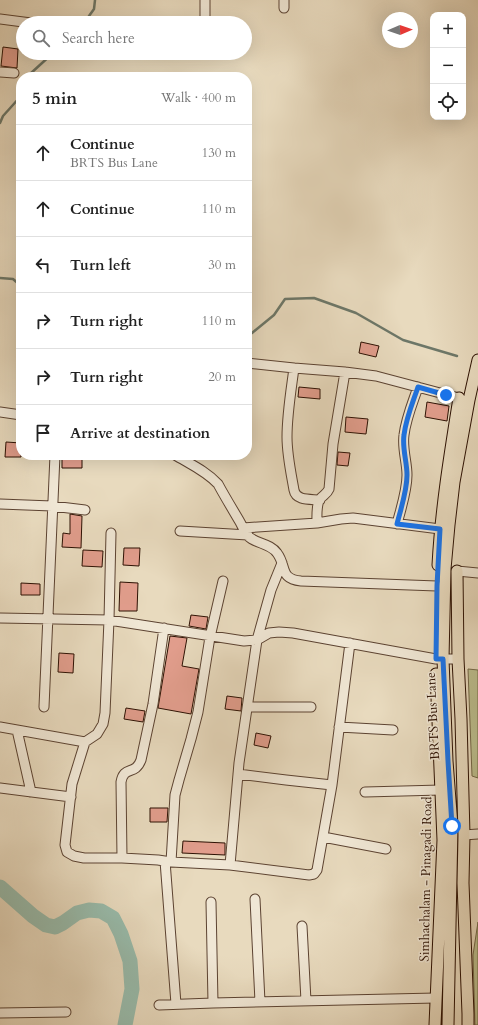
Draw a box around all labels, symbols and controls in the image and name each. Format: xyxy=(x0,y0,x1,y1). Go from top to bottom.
north arrow xyxy=(382,12,418,48)
map controls xyxy=(430,12,466,120)
button: + xyxy=(430,12,466,48)
search box xyxy=(16,16,252,60)
icon: search xyxy=(30,27,52,49)
text: Search here xyxy=(62,28,135,48)
button: − xyxy=(430,48,466,84)
button: locate xyxy=(430,84,466,120)
text: 5 min xyxy=(32,87,77,110)
text: Walk · 400 m xyxy=(161,89,236,107)
text: Continue xyxy=(70,134,135,154)
icon: ahead xyxy=(32,142,54,164)
text: 130 m xyxy=(202,144,236,162)
text: BRTS Bus Lane xyxy=(70,154,158,172)
icon: ahead xyxy=(32,198,54,220)
text: Continue xyxy=(70,199,135,219)
text: 110 m xyxy=(202,200,236,218)
icon: left xyxy=(32,254,54,276)
text: Turn left xyxy=(70,255,131,275)
text: 30 m xyxy=(208,256,236,274)
icon: right xyxy=(32,310,54,332)
text: Turn right xyxy=(70,311,143,331)
text: 110 m xyxy=(202,312,236,330)
icon: right xyxy=(32,366,54,388)
text: Turn right xyxy=(70,367,143,387)
text: 20 m xyxy=(208,368,236,386)
route end xyxy=(437,386,455,404)
icon: arrive xyxy=(32,422,54,444)
text: Arrive at destination xyxy=(70,423,210,443)
street label: BRTS Bus Lane xyxy=(422,671,444,760)
street label: Simhachalam - Pinagadi Road xyxy=(416,796,436,962)
route start xyxy=(443,817,461,835)

